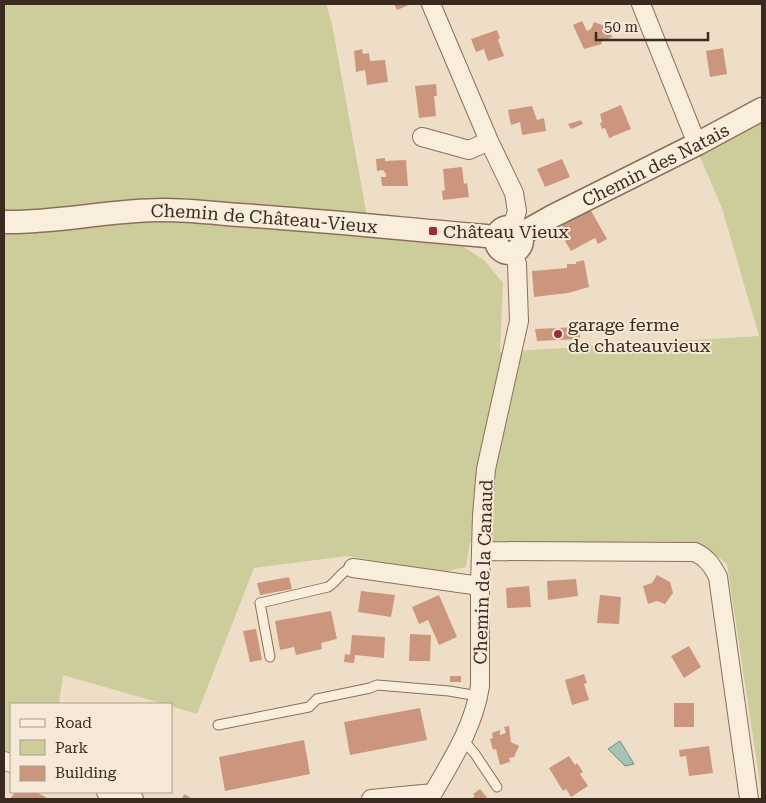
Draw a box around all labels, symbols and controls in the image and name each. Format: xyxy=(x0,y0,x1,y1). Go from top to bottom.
scale bar xyxy=(596,10,708,42)
text: 50 m xyxy=(604,18,639,36)
street label: Chemin des Natais xyxy=(578,119,732,210)
street label: Chemin de Château-Vieux xyxy=(151,199,379,237)
place label: Château Vieux xyxy=(443,221,570,242)
marker: Château Vieux xyxy=(427,225,439,237)
place label: garage ferme de chateauvieux xyxy=(568,314,711,356)
marker: garage ferme de chateauvieux xyxy=(552,328,564,340)
street label: Chemin de la Canaud xyxy=(469,479,497,665)
legend xyxy=(10,703,172,793)
text: Road xyxy=(55,714,92,732)
text: Park xyxy=(55,739,89,757)
text: Building xyxy=(55,764,117,782)

